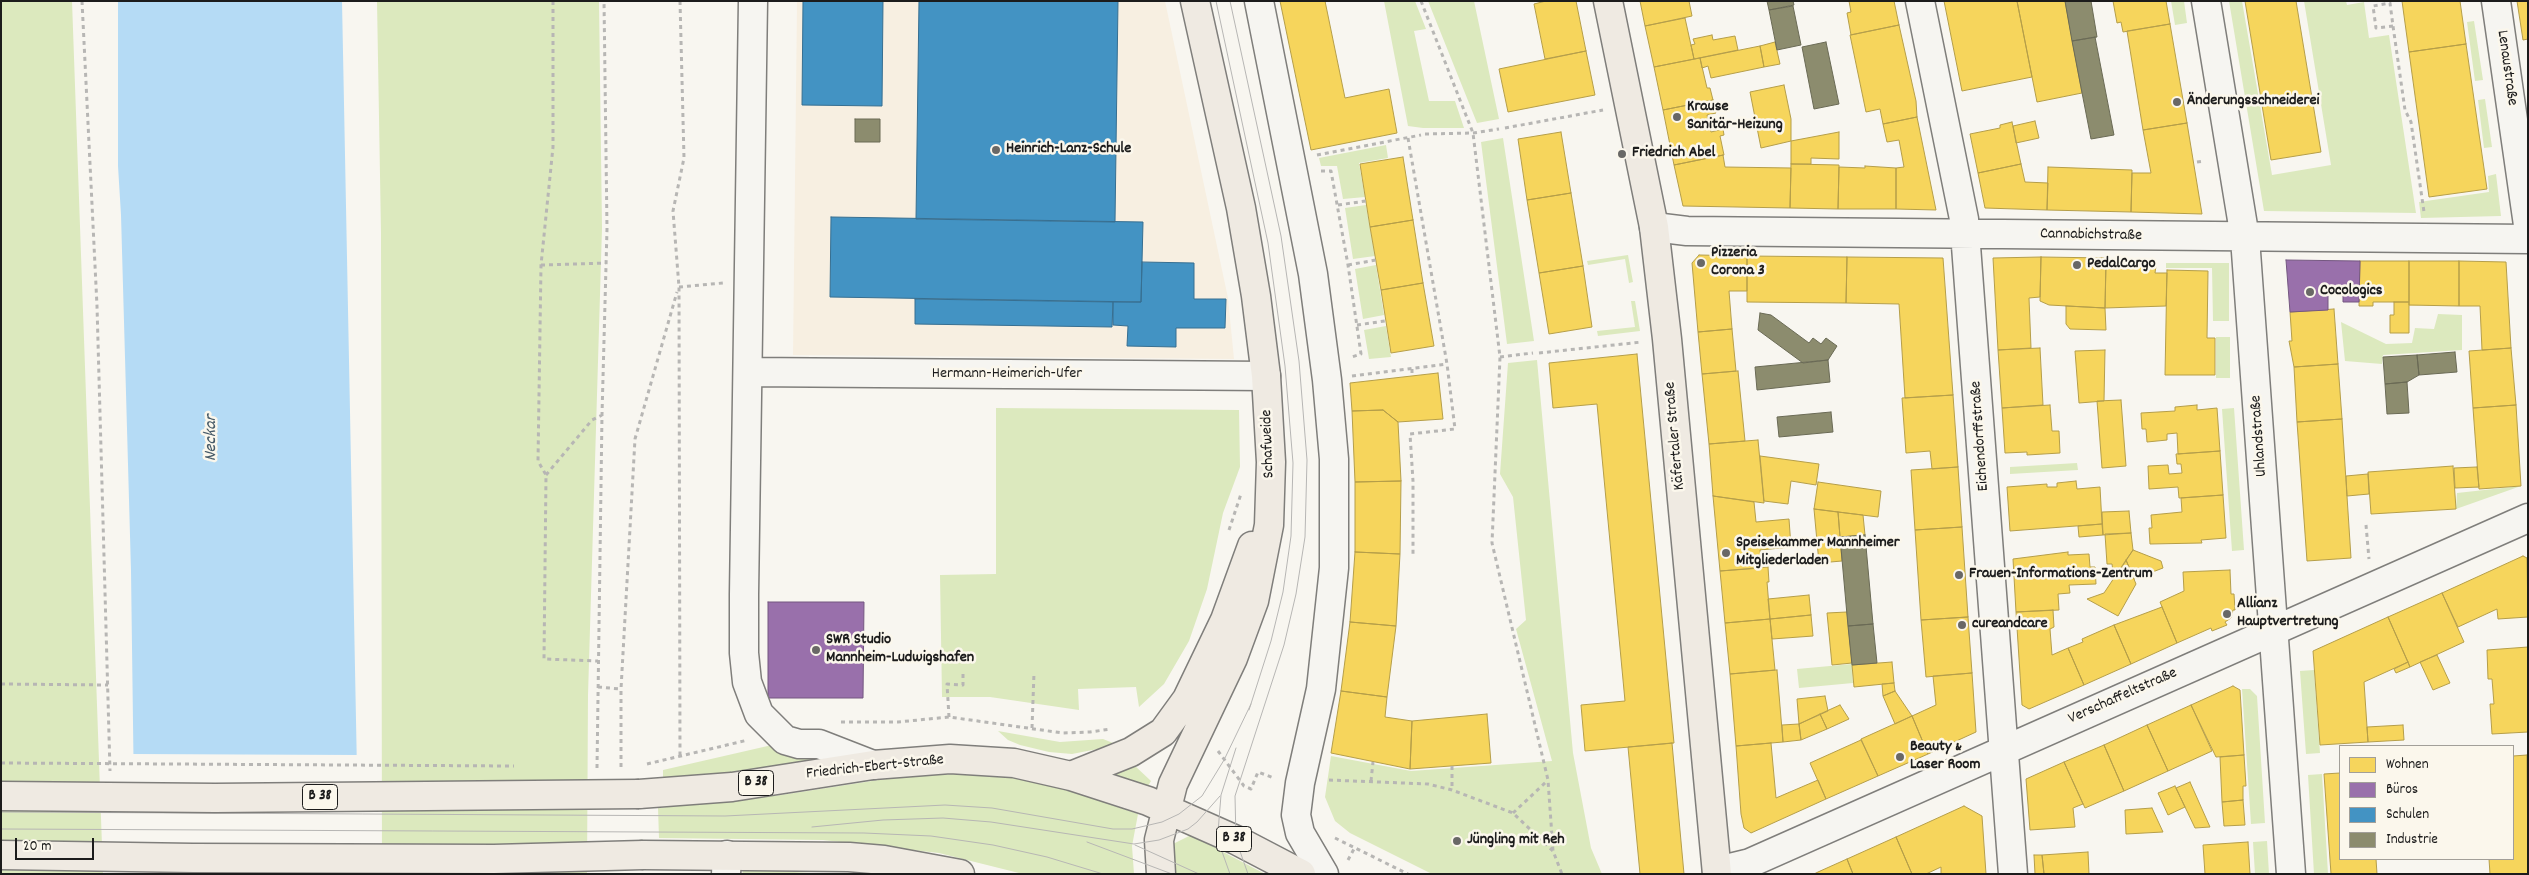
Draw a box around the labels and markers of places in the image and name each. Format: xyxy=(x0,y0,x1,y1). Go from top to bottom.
place label: Änderungsschneiderei xyxy=(2187,92,2319,112)
marker: Änderungsschneiderei xyxy=(2171,96,2183,108)
place label: Krause Sanitär-Heizung xyxy=(1687,98,1783,136)
marker: Krause Sanitär-Heizung xyxy=(1671,111,1683,123)
place label: Heinrich-Lanz-Schule xyxy=(1006,140,1131,160)
marker: Heinrich-Lanz-Schule xyxy=(990,144,1002,156)
place label: Friedrich Abel xyxy=(1632,144,1715,164)
marker: Friedrich Abel xyxy=(1616,148,1628,160)
place label: Pizzeria Corona 3 xyxy=(1711,244,1765,282)
place label: PedalCargo xyxy=(2087,255,2156,275)
marker: Pizzeria Corona 3 xyxy=(1695,257,1707,269)
marker: PedalCargo xyxy=(2071,259,2083,271)
place label: Cocologics xyxy=(2320,282,2383,302)
marker: Cocologics xyxy=(2304,286,2316,298)
place label: Speisekammer Mannheimer Mitgliederladen xyxy=(1736,534,1900,572)
marker: Speisekammer Mannheimer Mitgliederladen xyxy=(1720,547,1732,559)
place label: Frauen-Informations-Zentrum xyxy=(1969,565,2153,585)
marker: Frauen-Informations-Zentrum xyxy=(1953,569,1965,581)
place label: Allianz Hauptvertretung xyxy=(2237,595,2339,633)
marker: Allianz Hauptvertretung xyxy=(2221,608,2233,620)
place label: cureandcare xyxy=(1972,615,2048,635)
marker: cureandcare xyxy=(1956,619,1968,631)
place label: SWR Studio Mannheim-Ludwigshafen xyxy=(826,631,974,669)
marker: SWR Studio Mannheim-Ludwigshafen xyxy=(810,644,822,656)
place label: Beauty & Laser Room xyxy=(1910,738,1980,776)
marker: Beauty & Laser Room xyxy=(1894,751,1906,763)
place label: Jüngling mit Reh xyxy=(1467,831,1565,851)
marker: Jüngling mit Reh xyxy=(1451,835,1463,847)

